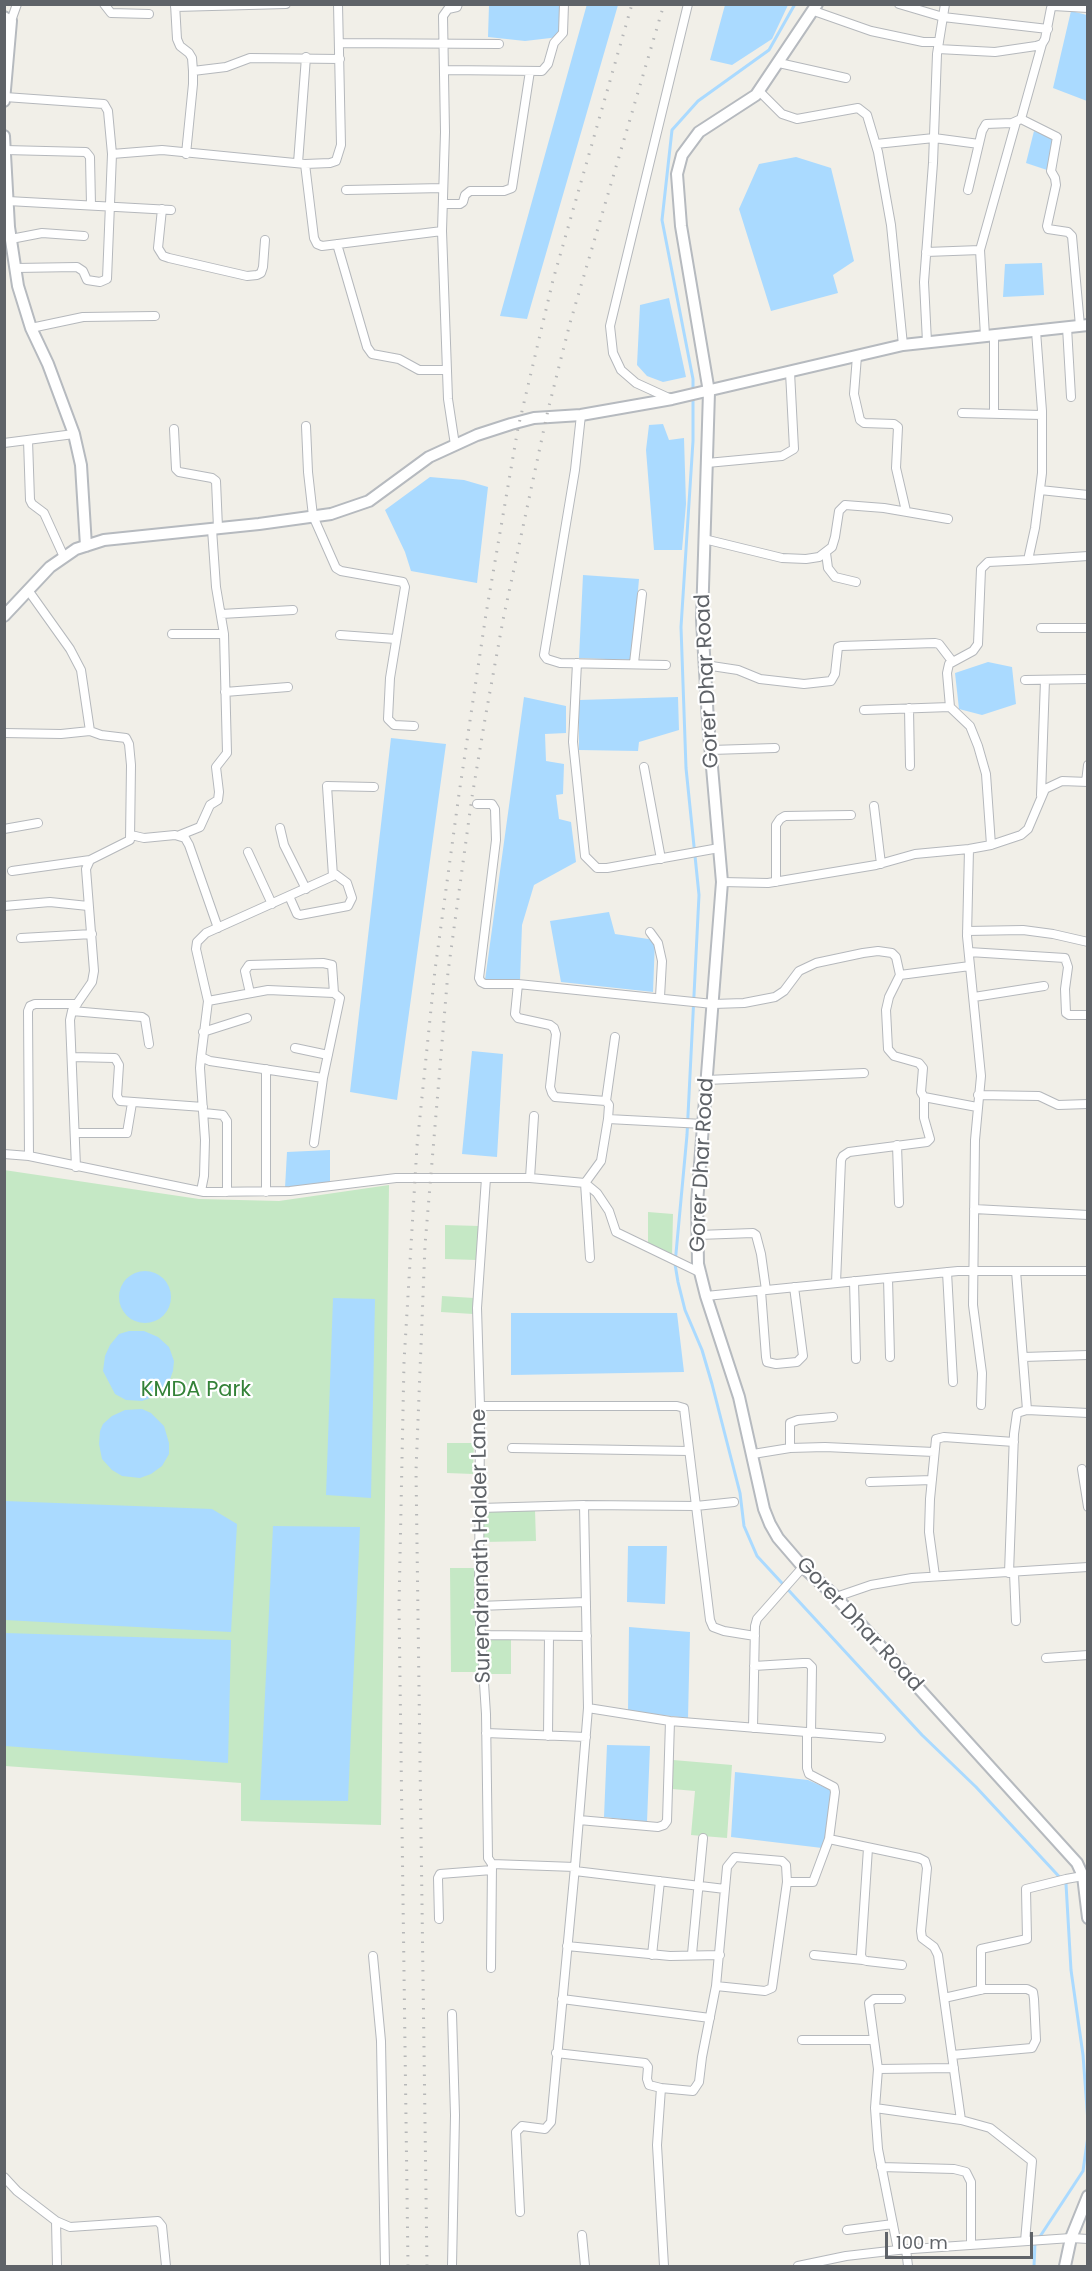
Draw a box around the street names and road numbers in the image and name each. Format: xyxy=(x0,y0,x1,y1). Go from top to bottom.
street label: Gorer Dhar Road xyxy=(691,593,725,769)
street label: Gorer Dhar Road xyxy=(686,1077,720,1253)
street label: Surendranath Halder Lane xyxy=(467,1408,497,1684)
street label: Gorer Dhar Road xyxy=(790,1553,928,1697)

